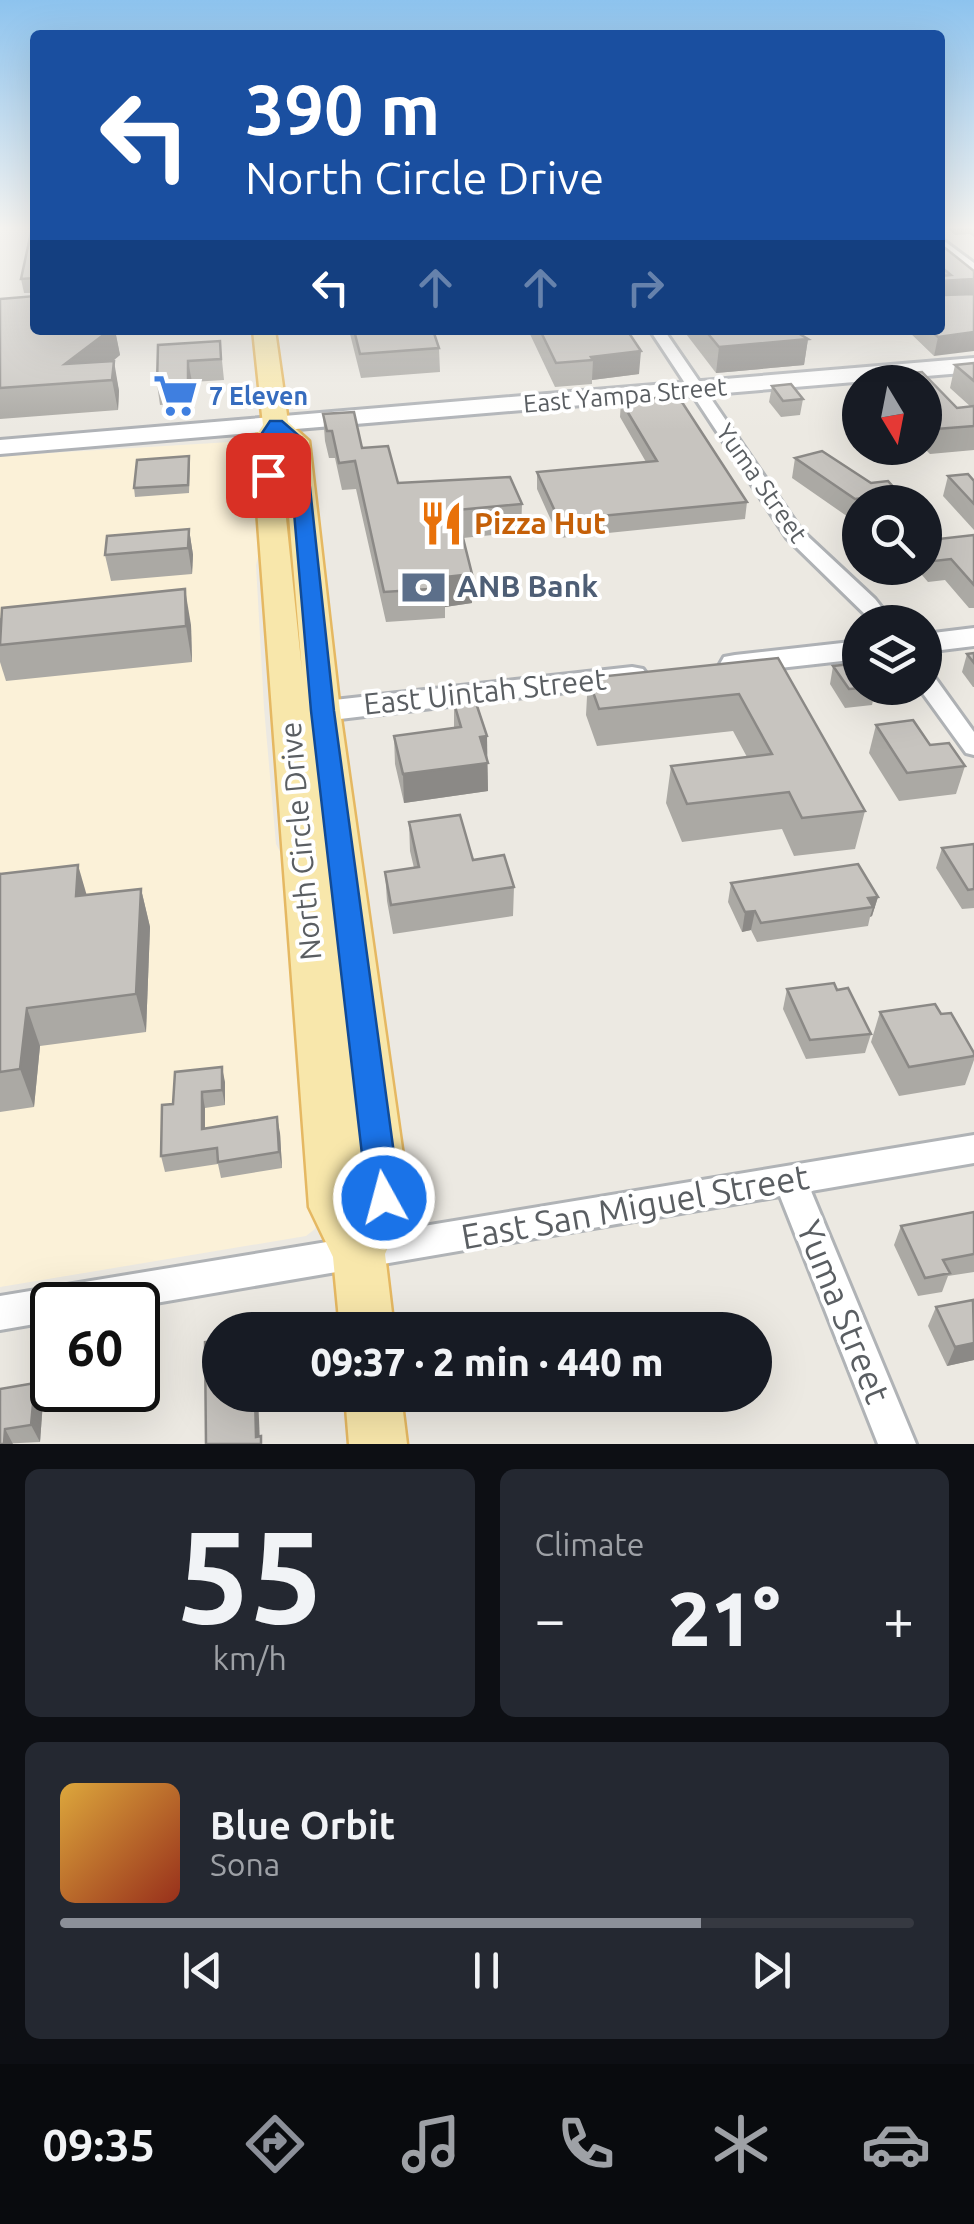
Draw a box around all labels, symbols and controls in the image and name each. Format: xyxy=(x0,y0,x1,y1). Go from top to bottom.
icon: left xyxy=(80,70,210,200)
text: 390 m xyxy=(245,70,440,148)
text: North Circle Drive xyxy=(245,152,604,203)
icon: left xyxy=(303,260,358,315)
icon: ahead xyxy=(408,260,463,315)
icon: ahead xyxy=(513,260,568,315)
icon: right xyxy=(618,260,673,315)
north arrow xyxy=(842,365,942,465)
map controls xyxy=(842,365,942,705)
supermarket icon: 7 Eleven xyxy=(152,372,200,420)
street label: East Yampa Street xyxy=(522,372,728,418)
place label: 7 Eleven xyxy=(209,382,308,410)
street label: Yuma Street xyxy=(711,418,813,548)
pin xyxy=(226,433,311,518)
icon: arrive xyxy=(241,448,296,503)
button: search xyxy=(842,485,942,585)
restaurant icon: Pizza Hut xyxy=(417,500,465,548)
place label: Pizza Hut xyxy=(474,506,606,540)
bank icon: ANB Bank xyxy=(400,563,448,611)
place label: ANB Bank xyxy=(457,569,598,603)
button: layers xyxy=(842,605,942,705)
street label: East Uintah Street xyxy=(362,661,608,721)
street label: North Circle Drive xyxy=(273,720,327,962)
position arrow xyxy=(332,1146,436,1250)
street label: East San Miguel Street xyxy=(458,1156,812,1256)
street label: Yuma Street xyxy=(789,1215,899,1409)
speed limit sign: 60 xyxy=(30,1282,160,1412)
text: 09:37 · 2 min · 440 m xyxy=(310,1341,664,1383)
text: 55 xyxy=(176,1502,323,1648)
text: Climate xyxy=(535,1526,645,1562)
text: 21° xyxy=(668,1576,780,1660)
text: − xyxy=(535,1588,566,1649)
text: + xyxy=(883,1588,914,1649)
text: km/h xyxy=(213,1640,287,1676)
text: Blue Orbit xyxy=(210,1804,395,1846)
text: Sona xyxy=(210,1846,280,1882)
icon: previous xyxy=(175,1943,230,1998)
icon: pause xyxy=(459,1943,514,1998)
icon: next xyxy=(744,1943,799,1998)
icon: directions xyxy=(240,2109,310,2179)
icon: music xyxy=(396,2109,466,2179)
icon: phone xyxy=(551,2109,621,2179)
icon: climate xyxy=(706,2109,776,2179)
icon: car xyxy=(861,2109,931,2179)
text: 09:35 xyxy=(43,2119,155,2170)

